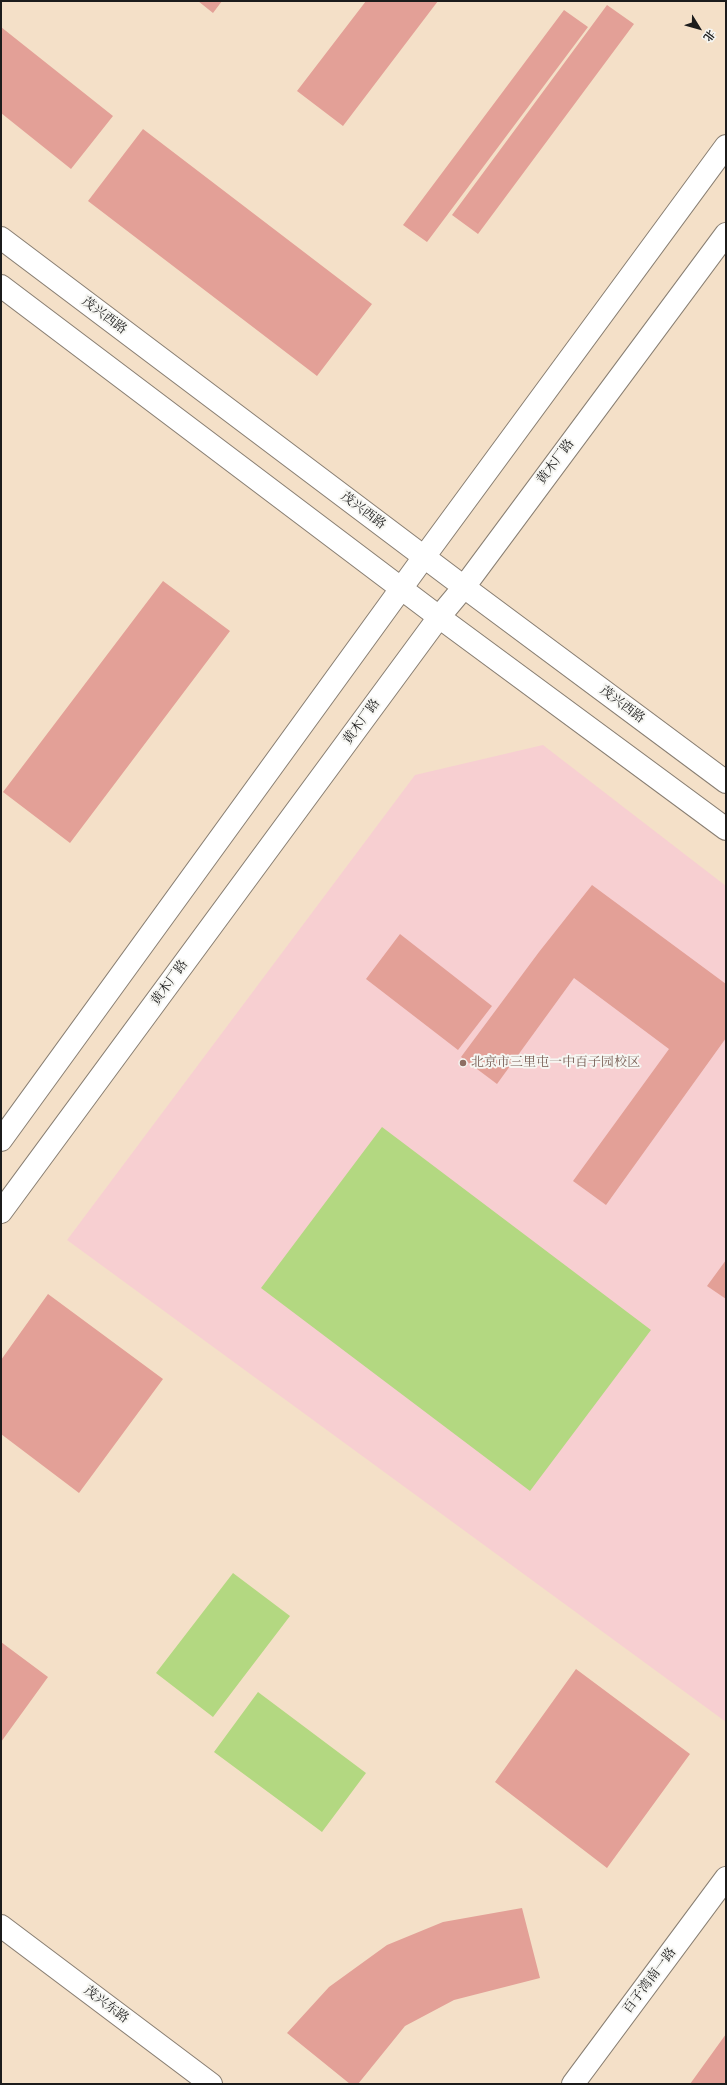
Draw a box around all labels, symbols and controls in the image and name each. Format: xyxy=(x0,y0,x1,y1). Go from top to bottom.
north arrow xyxy=(679,8,719,48)
text: 北 xyxy=(700,27,717,44)
street label: 茂兴西路 xyxy=(79,294,129,338)
street label: 黄木厂路 xyxy=(534,437,578,487)
street label: 茂兴西路 xyxy=(338,489,388,533)
street label: 茂兴西路 xyxy=(597,683,647,727)
street label: 黄木厂路 xyxy=(340,696,384,748)
street label: 黄木厂路 xyxy=(148,957,192,1009)
place label: 北京市三里屯一中百子园校区 xyxy=(471,1055,640,1071)
marker: 北京市三里屯一中百子园校区 xyxy=(458,1058,468,1068)
street label: 百子湾南一路 xyxy=(620,1945,680,2017)
street label: 茂兴东路 xyxy=(81,1983,131,2027)

